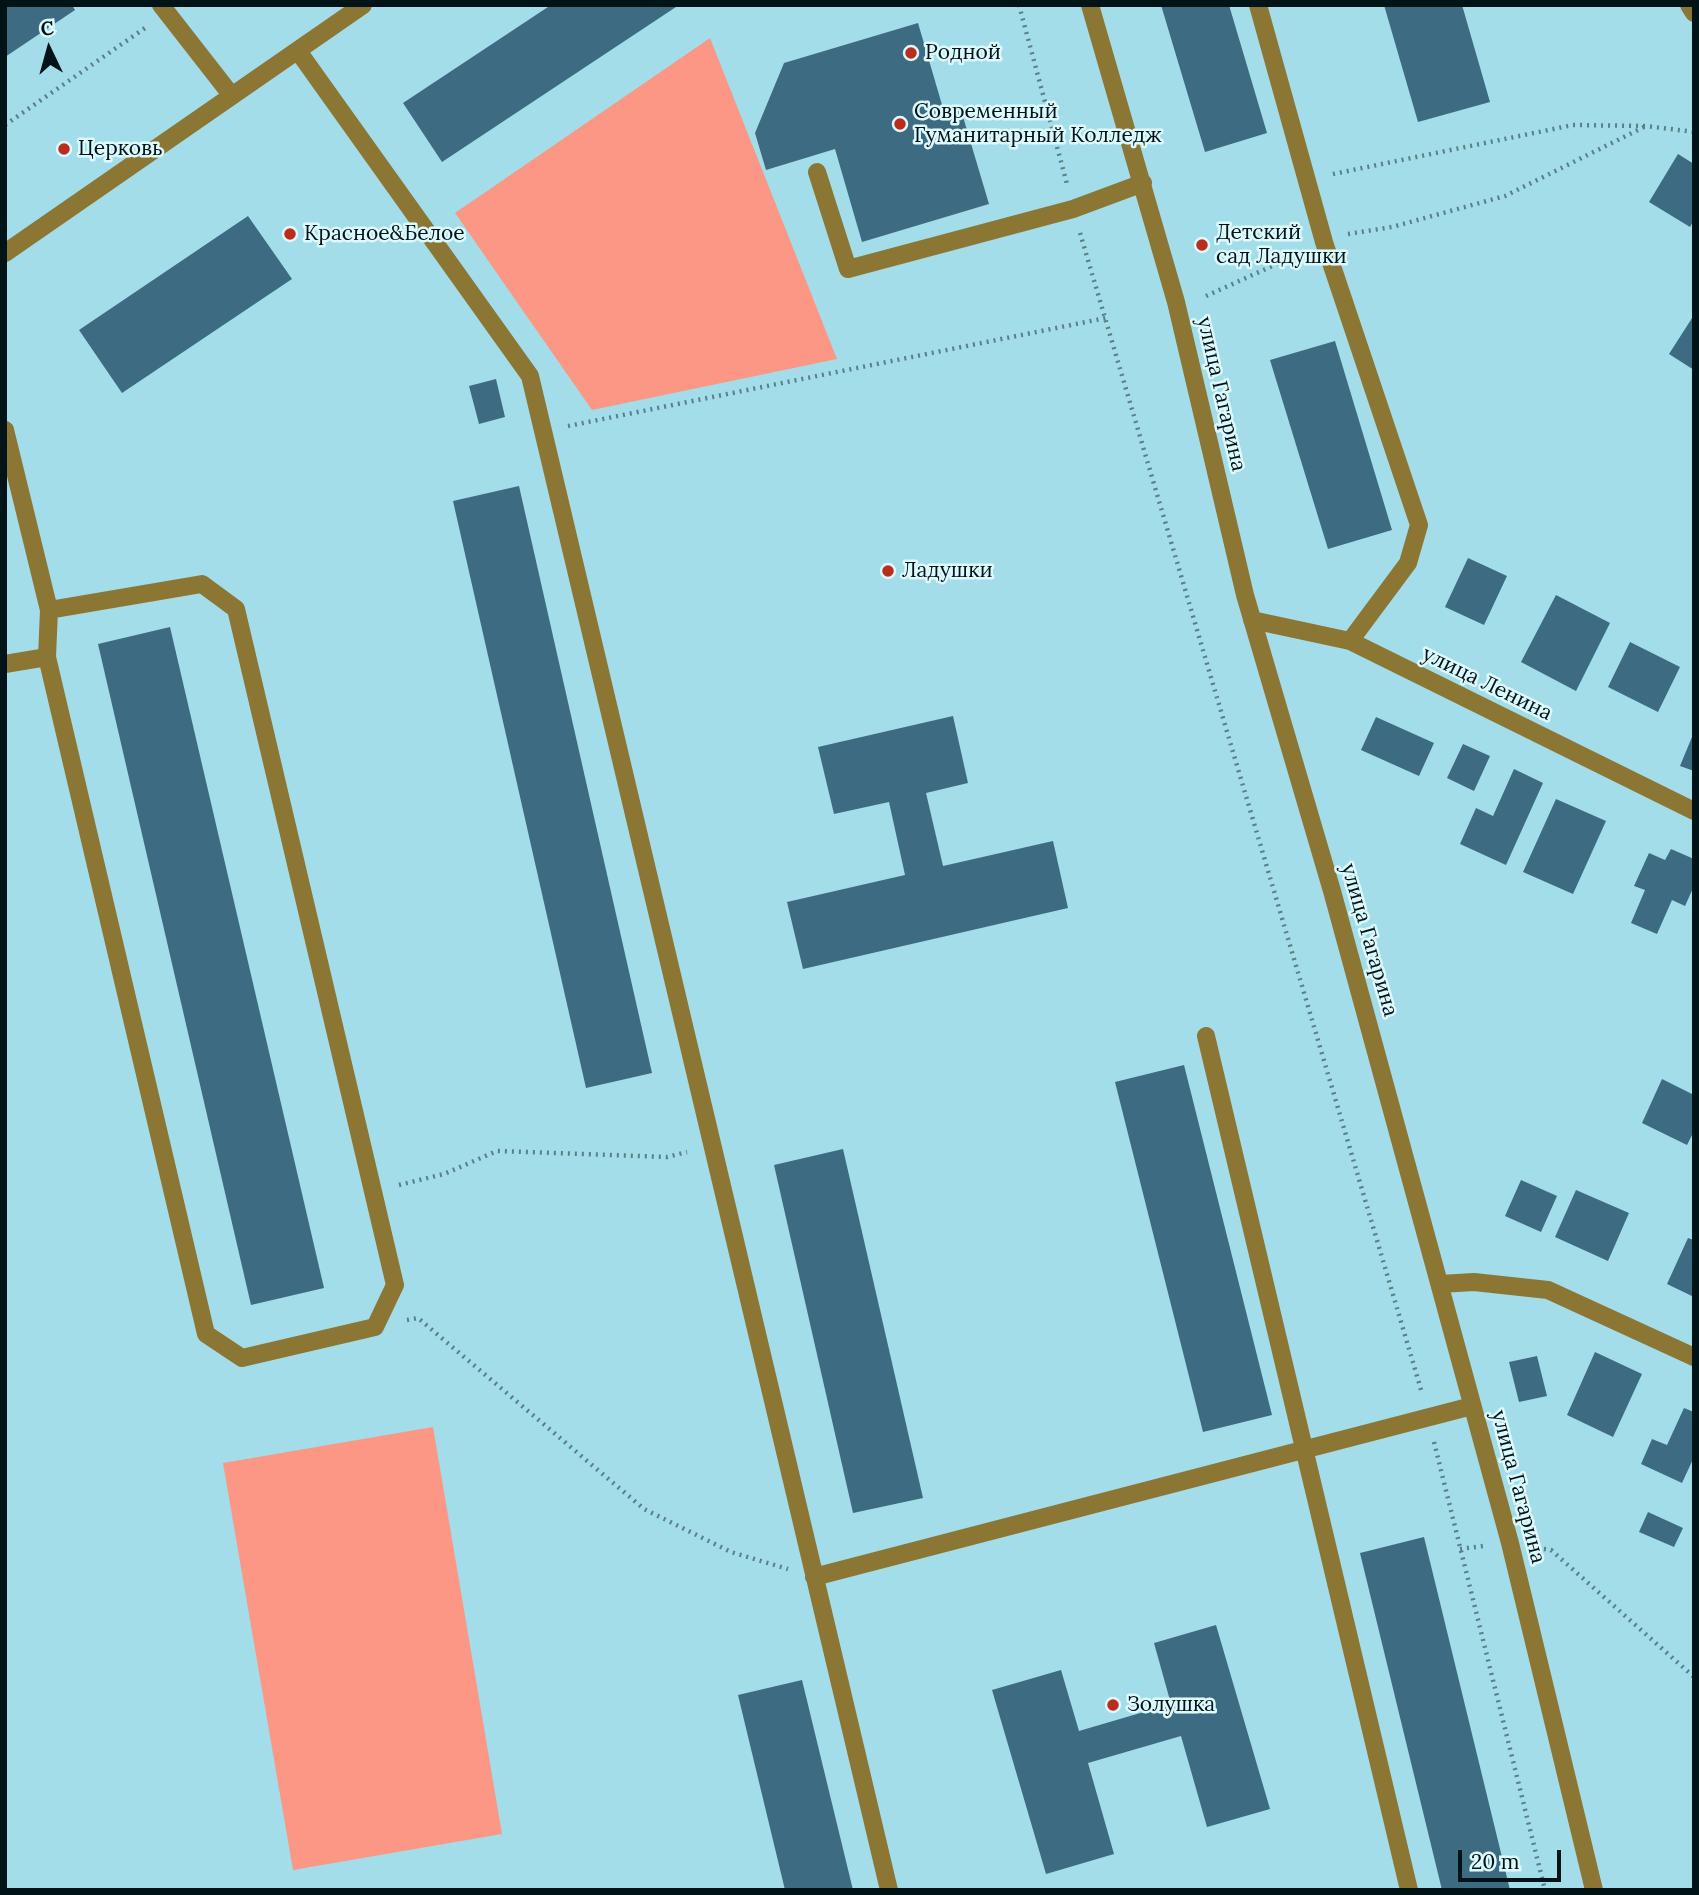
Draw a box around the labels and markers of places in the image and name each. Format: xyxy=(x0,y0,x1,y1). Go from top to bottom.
place label: Родной xyxy=(925,40,1001,66)
marker: Родной xyxy=(903,45,919,61)
place label: Современный Гуманитарный Колледж xyxy=(914,99,1162,149)
marker: Современный Гуманитарный Колледж xyxy=(892,116,908,132)
place label: Церковь xyxy=(78,136,163,162)
marker: Церковь xyxy=(56,141,72,157)
place label: Детский сад Ладушки xyxy=(1216,220,1347,270)
place label: Красное&Белое xyxy=(304,221,465,247)
marker: Красное&Белое xyxy=(282,226,298,242)
marker: Детский сад Ладушки xyxy=(1194,237,1210,253)
place label: Ладушки xyxy=(902,558,993,584)
marker: Ладушки xyxy=(880,563,896,579)
place label: Золушка xyxy=(1127,1692,1215,1718)
marker: Золушка xyxy=(1105,1697,1121,1713)

